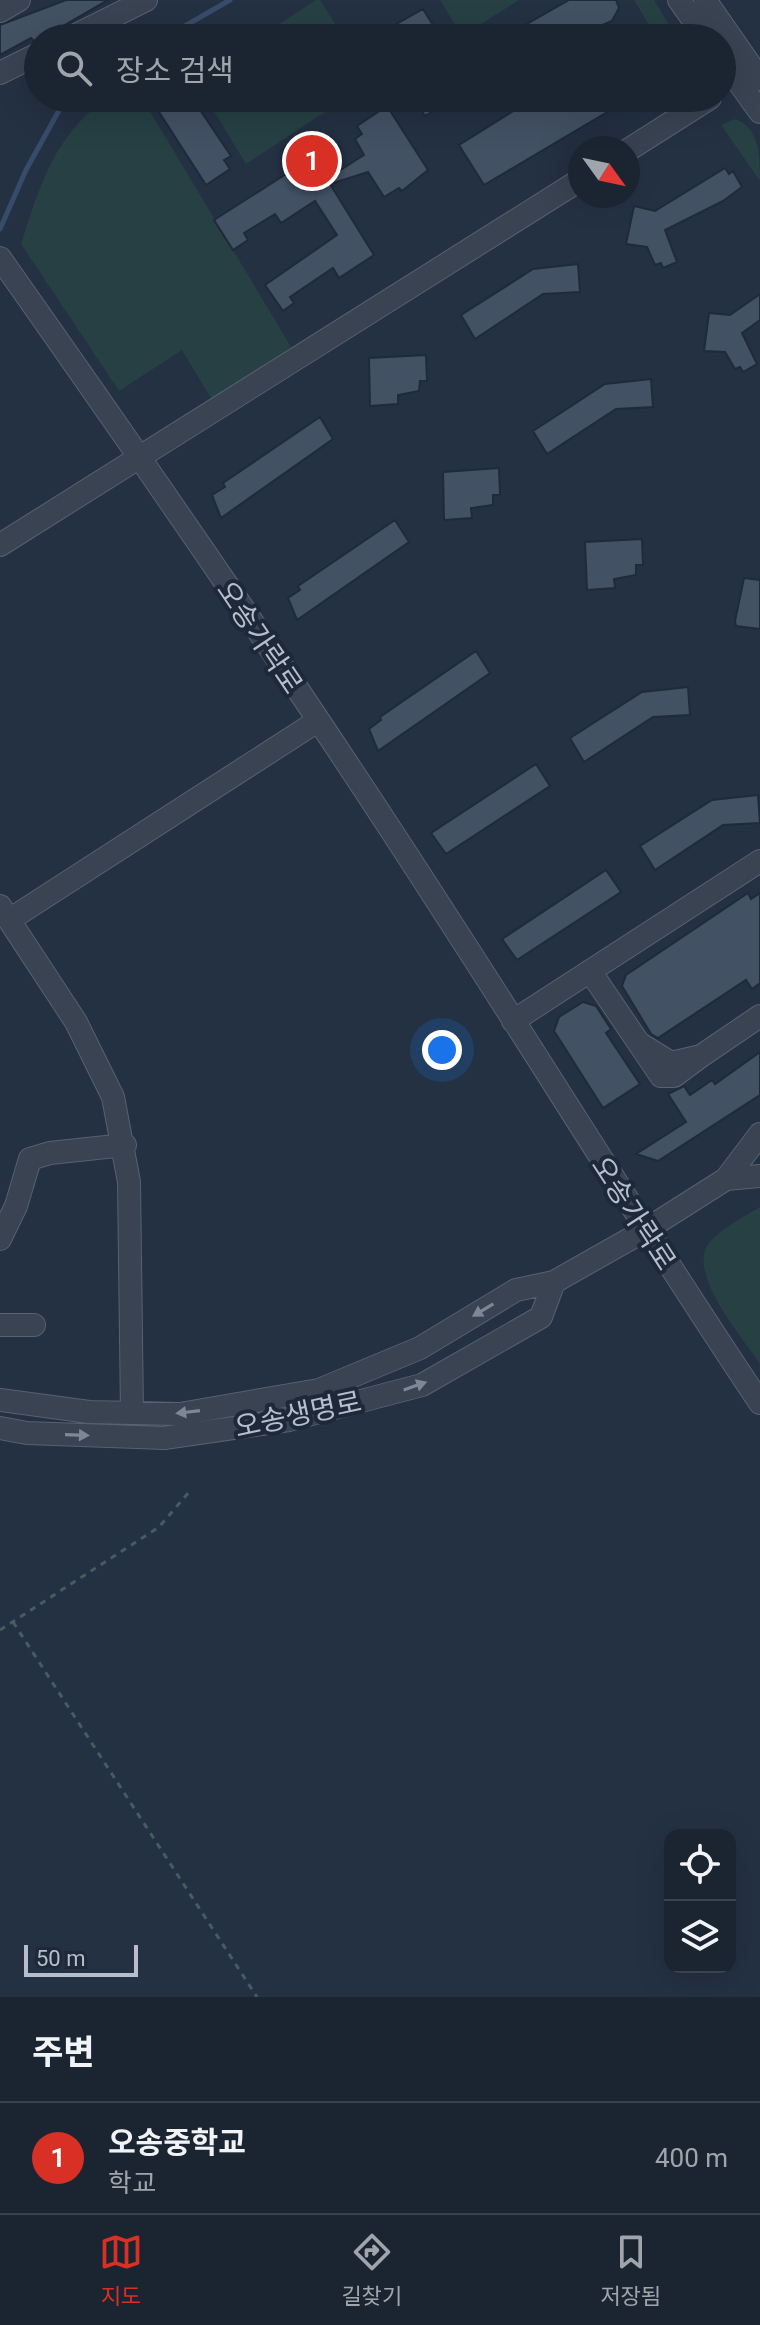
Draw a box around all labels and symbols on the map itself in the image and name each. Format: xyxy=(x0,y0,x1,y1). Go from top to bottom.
pin: 1 xyxy=(286,131,338,191)
north arrow xyxy=(568,136,640,208)
street label: 오송가락로 xyxy=(210,575,309,700)
your location xyxy=(422,1030,462,1070)
street label: 오송가락로 xyxy=(585,1150,682,1276)
one-way arrow xyxy=(472,1302,494,1316)
one-way arrow xyxy=(403,1379,427,1391)
street label: 오송생명로 xyxy=(232,1385,365,1444)
one-way arrow xyxy=(175,1406,200,1419)
one-way arrow xyxy=(65,1429,90,1442)
scale bar xyxy=(24,1941,138,1977)

